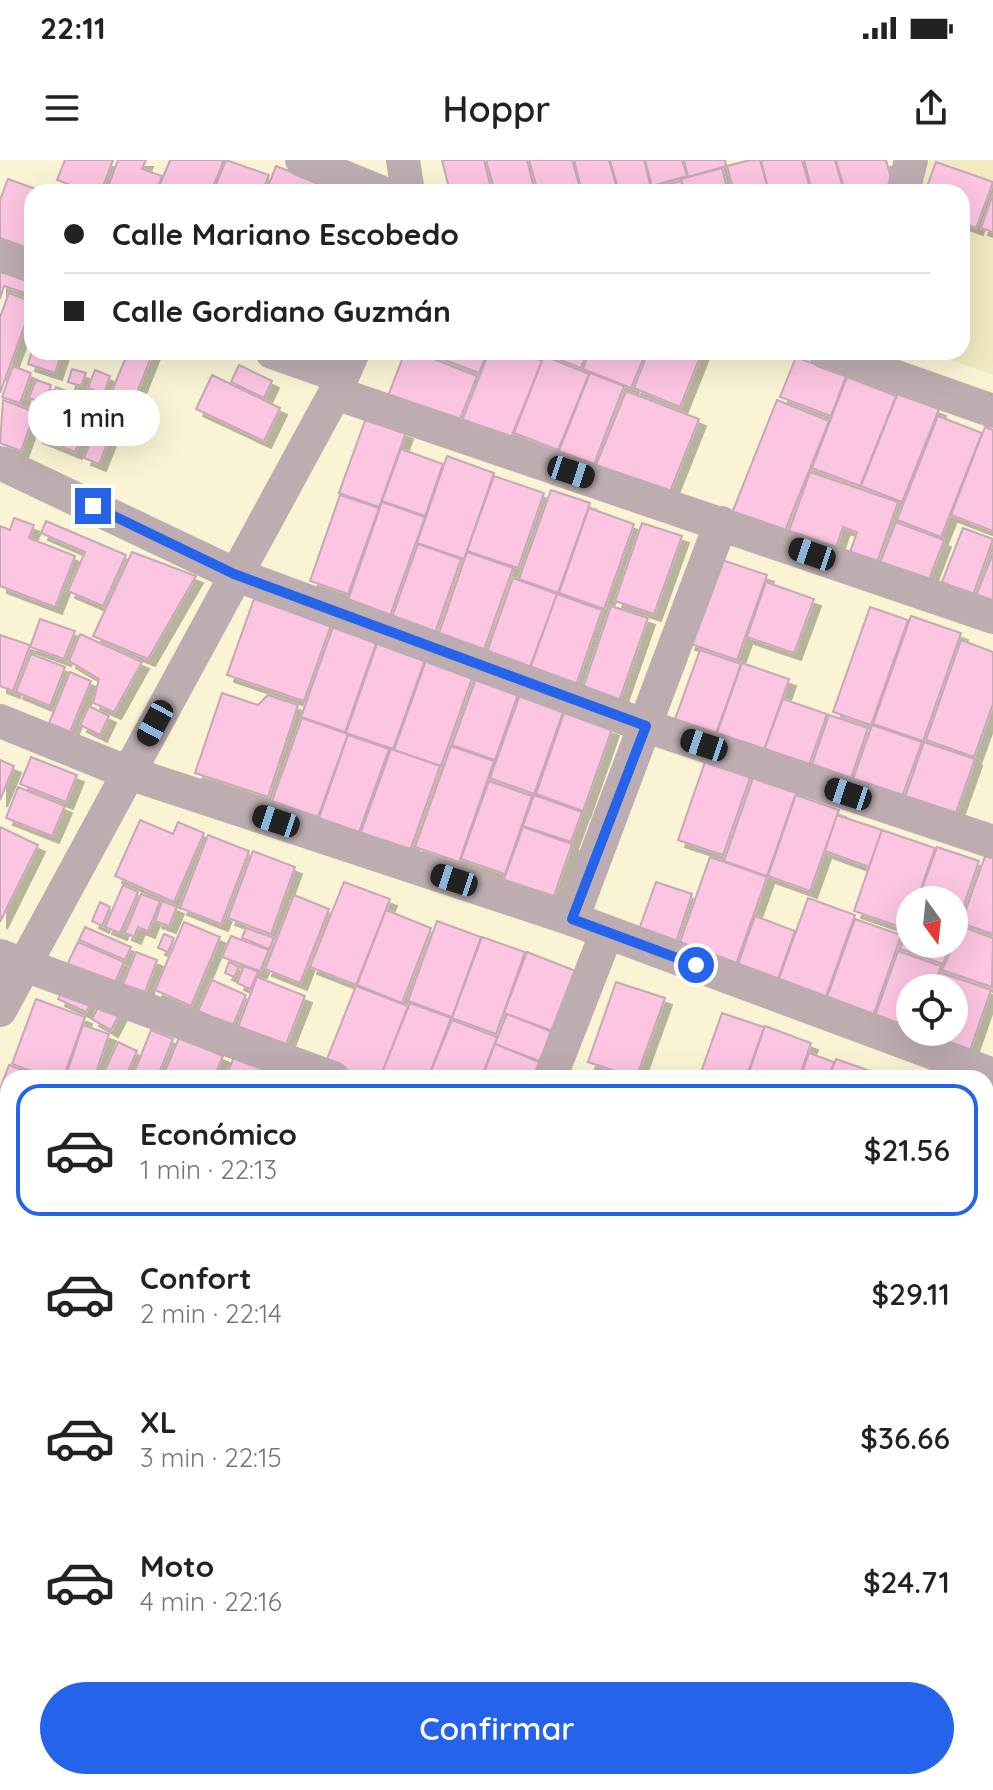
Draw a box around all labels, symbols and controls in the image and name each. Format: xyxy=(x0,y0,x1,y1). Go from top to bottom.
text: 22:11 xyxy=(40,9,106,47)
icon: menu xyxy=(40,86,84,130)
text: Hoppr xyxy=(443,86,550,131)
icon: share xyxy=(909,86,953,130)
text: Calle Mariano Escobedo xyxy=(112,215,459,253)
text: Calle Gordiano Guzmán xyxy=(112,292,451,330)
callout: 1 min xyxy=(27,390,159,446)
text: 1 min xyxy=(63,401,125,434)
car xyxy=(544,453,598,491)
route end xyxy=(75,488,111,524)
car xyxy=(785,535,839,573)
car xyxy=(133,696,177,750)
car xyxy=(677,726,731,764)
car xyxy=(821,775,875,813)
car xyxy=(249,802,303,840)
car xyxy=(427,861,481,899)
north arrow xyxy=(896,886,968,958)
map controls xyxy=(896,886,968,1046)
route start xyxy=(678,947,714,983)
button: locate xyxy=(896,974,968,1046)
icon: car xyxy=(44,1114,116,1186)
text: Económico xyxy=(140,1115,297,1153)
text: $21.56 xyxy=(864,1131,950,1169)
text: 1 min · 22:13 xyxy=(140,1153,277,1186)
icon: car xyxy=(44,1258,116,1330)
text: Confort xyxy=(140,1259,252,1297)
text: $29.11 xyxy=(871,1275,950,1313)
text: 2 min · 22:14 xyxy=(140,1297,282,1330)
icon: car xyxy=(44,1402,116,1474)
text: XL xyxy=(140,1403,177,1441)
text: $36.66 xyxy=(860,1419,950,1457)
text: 3 min · 22:15 xyxy=(140,1441,282,1474)
icon: car xyxy=(44,1546,116,1618)
text: Moto xyxy=(140,1547,214,1585)
text: $24.71 xyxy=(863,1563,950,1601)
text: 4 min · 22:16 xyxy=(140,1585,282,1618)
button: Confirmar xyxy=(40,1682,954,1774)

